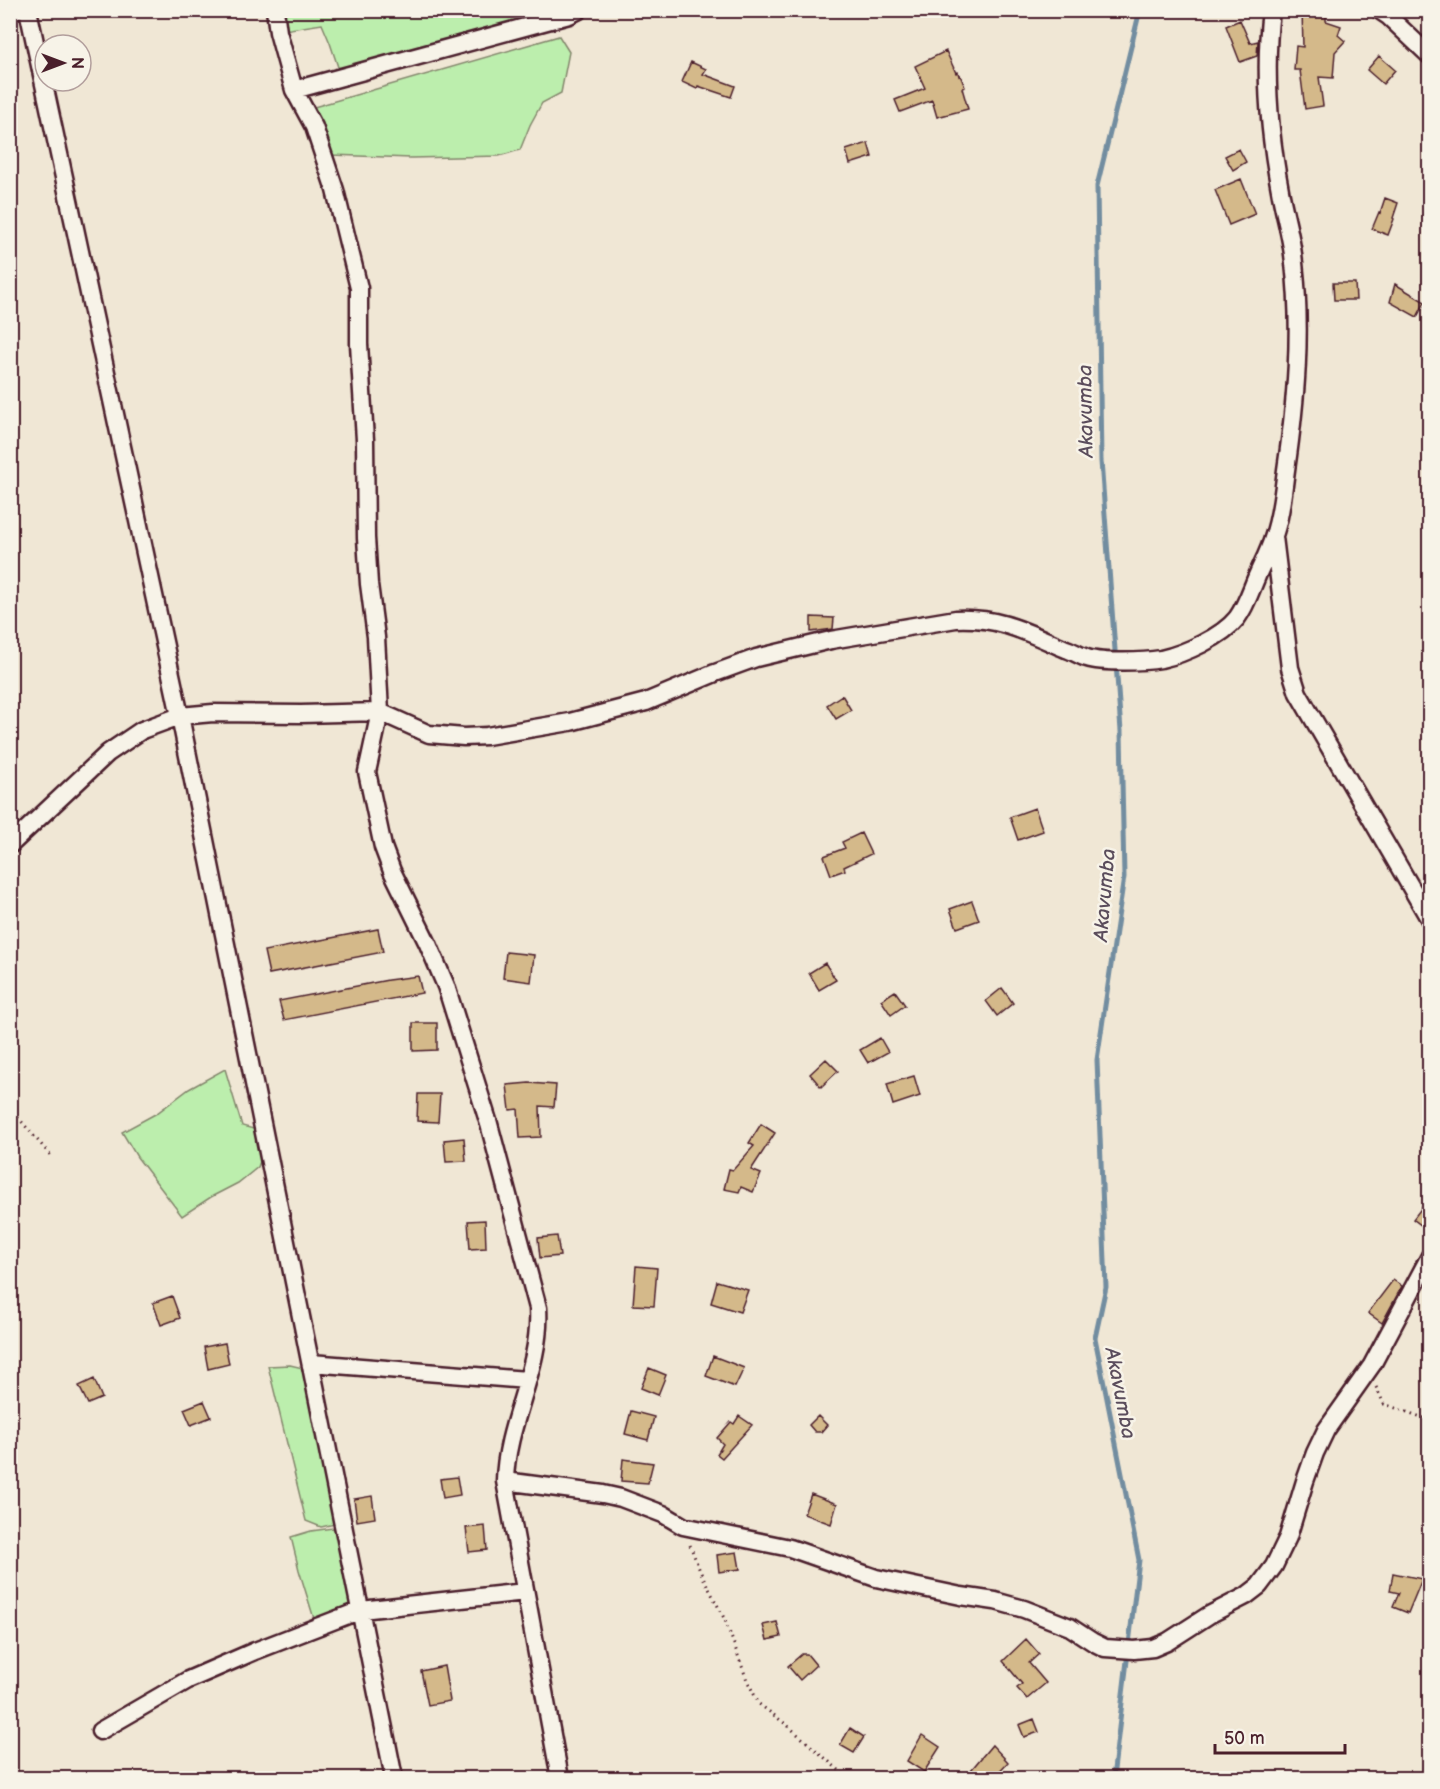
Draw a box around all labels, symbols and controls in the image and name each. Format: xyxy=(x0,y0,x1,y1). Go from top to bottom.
north arrow xyxy=(33,33,93,93)
text: N xyxy=(67,57,86,69)
water label: Akavumba xyxy=(1073,364,1099,459)
water label: Akavumba xyxy=(1089,848,1121,943)
water label: Akavumba xyxy=(1099,1344,1141,1441)
scale bar xyxy=(1215,1717,1346,1755)
text: 50 m xyxy=(1224,1728,1265,1749)

